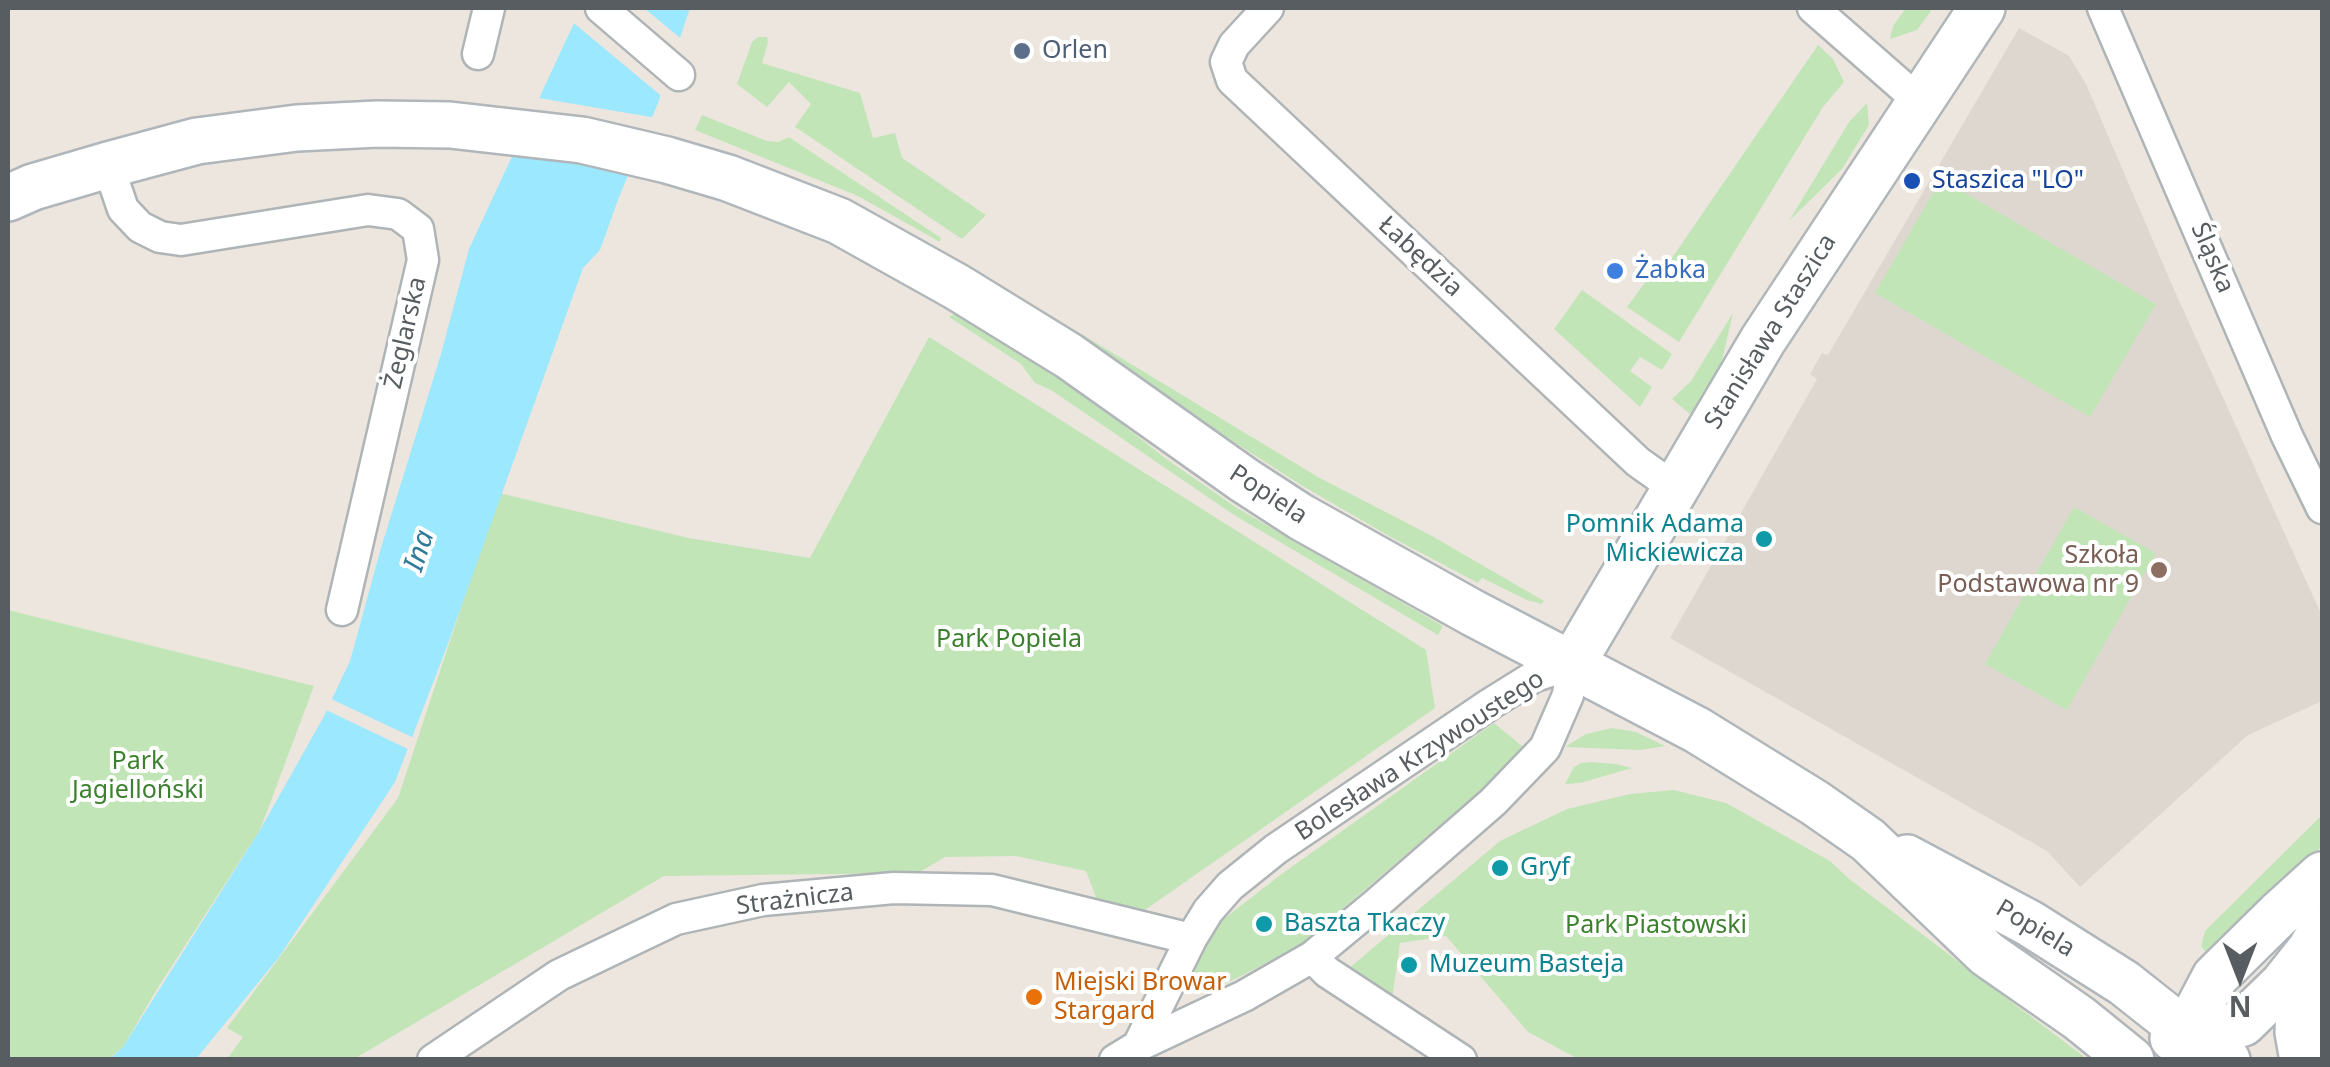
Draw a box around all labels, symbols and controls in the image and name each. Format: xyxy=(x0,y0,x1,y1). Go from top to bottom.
place label: Orlen xyxy=(1042,36,1108,66)
marker: Orlen xyxy=(1011,40,1033,62)
place label: Staszica "LO" xyxy=(1932,166,2084,196)
marker: Staszica "LO" xyxy=(1901,170,1923,192)
street label: Łabędzia xyxy=(1372,210,1468,304)
street label: Śląska xyxy=(2184,218,2240,298)
street label: Stanisława Staszica xyxy=(1699,229,1843,435)
place label: Żabka xyxy=(1635,256,1706,286)
marker: Żabka xyxy=(1604,260,1626,282)
street label: Żeglarska xyxy=(379,274,433,392)
street label: Popiela xyxy=(1223,459,1313,531)
place label: Pomnik Adama Mickiewicza xyxy=(1566,510,1744,569)
water label: Ina xyxy=(398,526,442,576)
marker: Pomnik Adama Mickiewicza xyxy=(1753,528,1775,550)
place label: Szkoła Podstawowa nr 9 xyxy=(1937,541,2139,600)
marker: Szkoła Podstawowa nr 9 xyxy=(2148,559,2170,581)
park label: Park Popiela xyxy=(936,625,1082,655)
street label: Bolesława Krzywoustego xyxy=(1290,664,1550,848)
park label: Park Jagielloński xyxy=(72,747,204,806)
place label: Gryf xyxy=(1520,853,1570,883)
marker: Gryf xyxy=(1489,857,1511,879)
street label: Strażnicza xyxy=(735,878,855,922)
street label: Popiela xyxy=(1990,894,2080,964)
place label: Baszta Tkaczy xyxy=(1284,909,1445,939)
park label: Park Piastowski xyxy=(1565,911,1747,941)
marker: Baszta Tkaczy xyxy=(1253,913,1275,935)
north arrow xyxy=(2190,927,2290,1027)
place label: Muzeum Basteja xyxy=(1429,950,1624,980)
marker: Muzeum Basteja xyxy=(1398,954,1420,976)
place label: Miejski Browar Stargard xyxy=(1054,968,1227,1027)
marker: Miejski Browar Stargard xyxy=(1023,986,1045,1008)
text: N xyxy=(2229,988,2251,1026)

